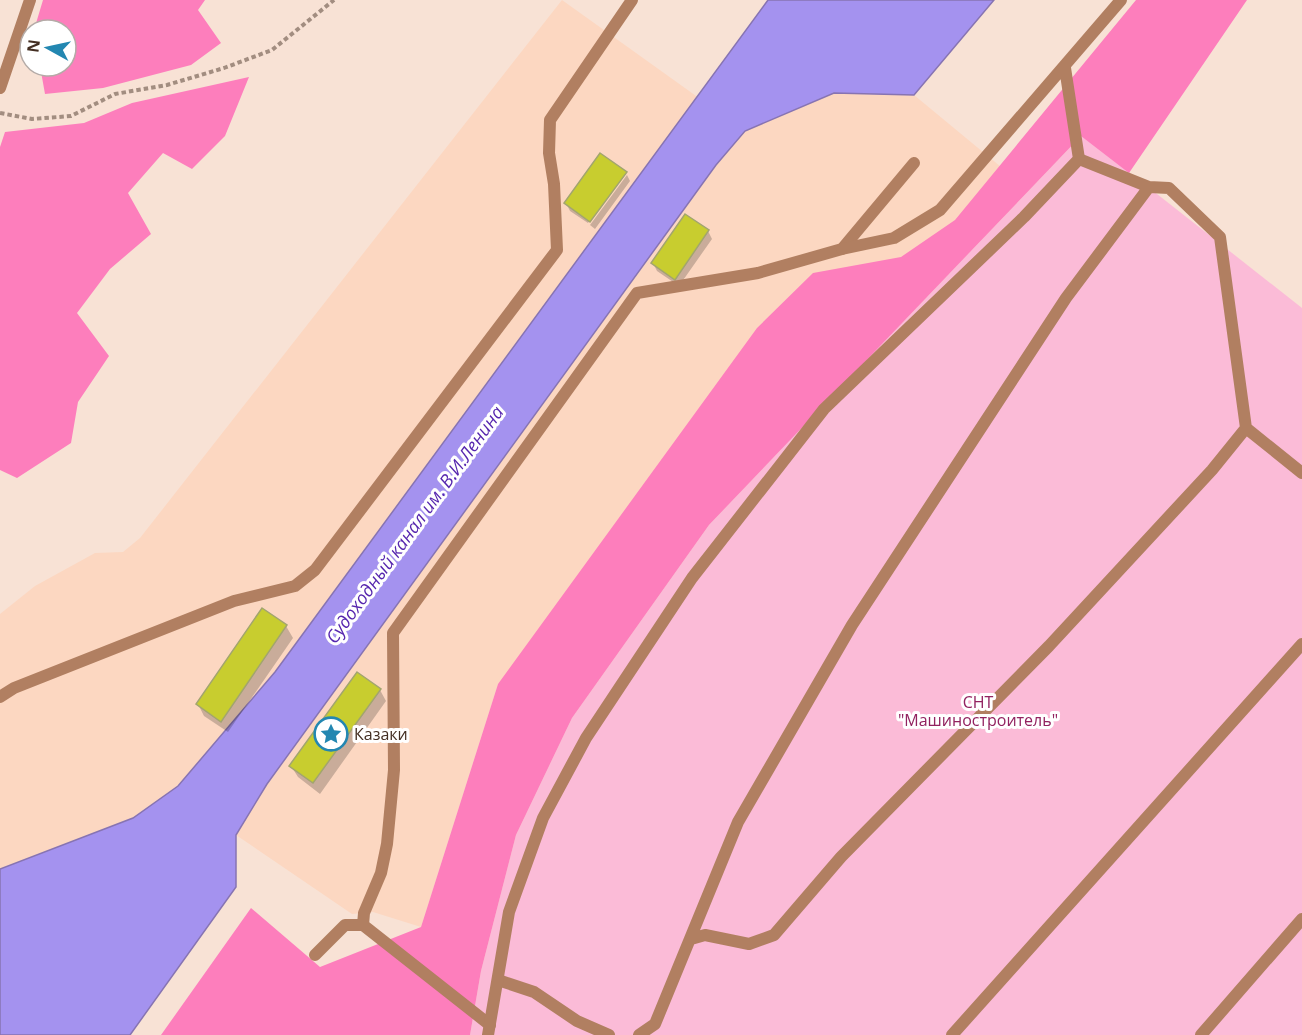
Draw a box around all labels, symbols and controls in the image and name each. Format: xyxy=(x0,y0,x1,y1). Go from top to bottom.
north arrow xyxy=(18,18,78,78)
text: N xyxy=(21,38,45,54)
water label: Судоходный канал им. В.И.Ленина xyxy=(320,401,509,648)
park label: СНТ "Машиностроитель" xyxy=(898,691,1058,731)
place icon: Казаки xyxy=(313,716,349,752)
place label: Казаки xyxy=(354,723,408,745)

